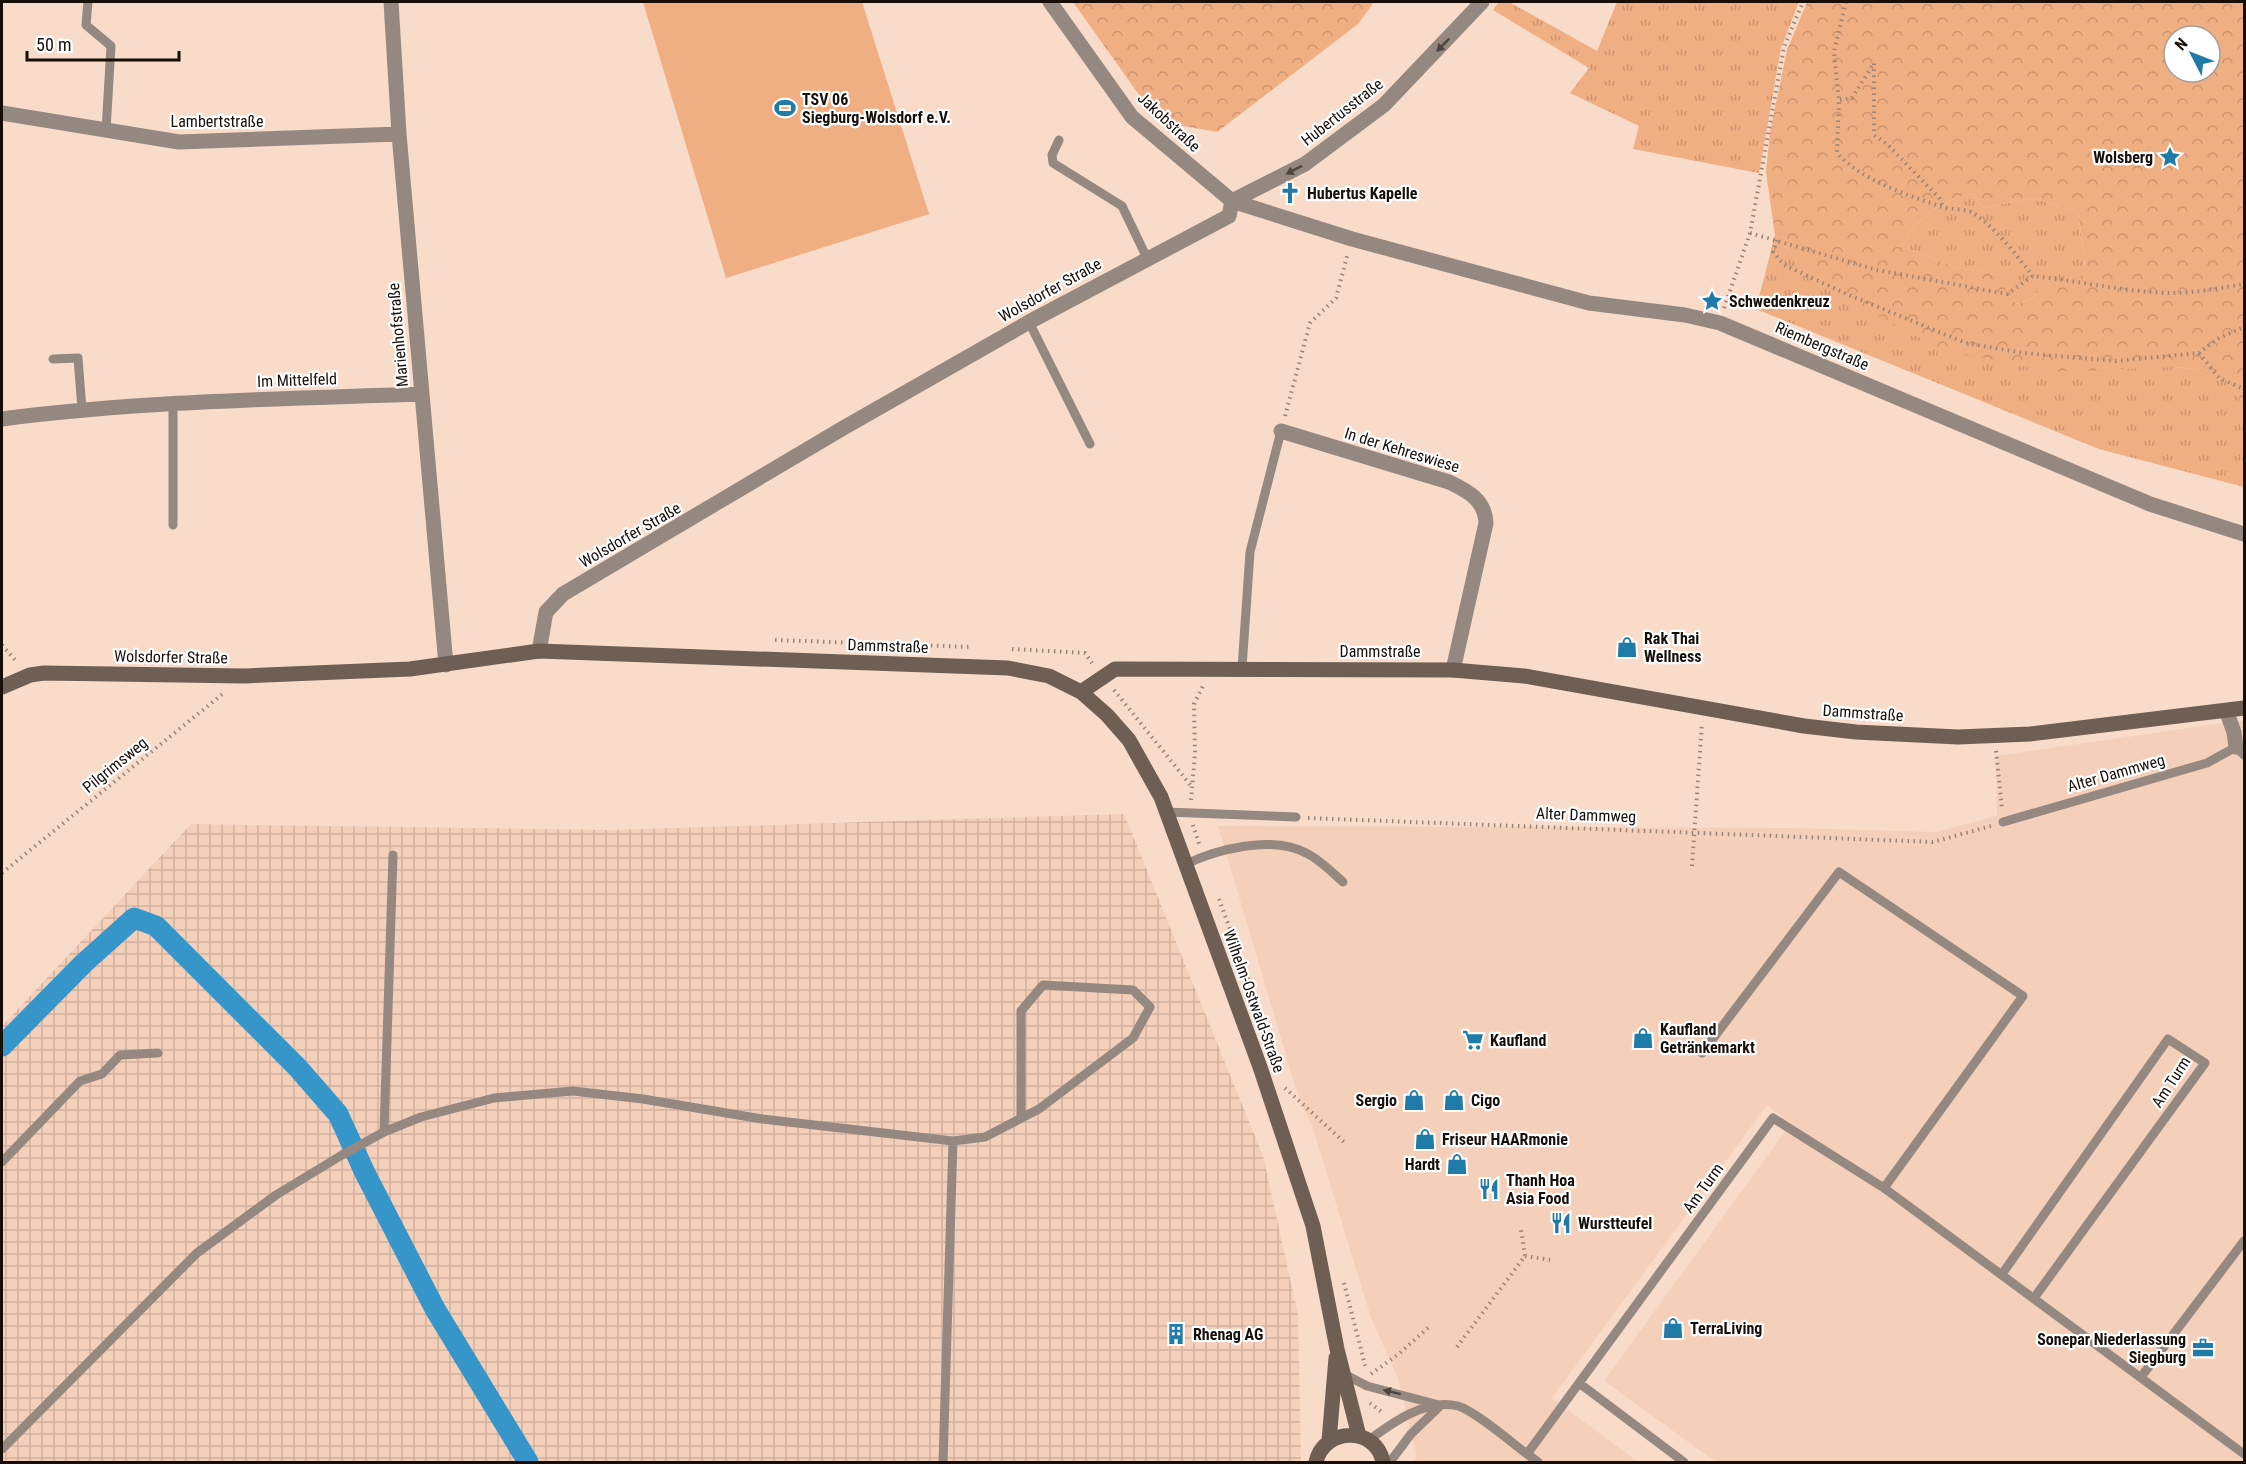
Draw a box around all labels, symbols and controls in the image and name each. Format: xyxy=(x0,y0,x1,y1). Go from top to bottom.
scale bar xyxy=(27,24,178,62)
north arrow xyxy=(2162,24,2222,84)
text: 50 m xyxy=(36,34,71,55)
text: N xyxy=(2171,34,2192,54)
one-way arrow xyxy=(1436,37,1450,51)
street label: Hubertusstraße xyxy=(1297,74,1387,150)
street label: Jakobstraße xyxy=(1134,88,1204,156)
place label: TSV 06 Siegburg-Wolsdorf e.V. xyxy=(802,90,951,127)
sports icon: TSV 06 Siegburg-Wolsdorf e.V. xyxy=(773,96,797,120)
street label: Lambertstraße xyxy=(171,112,263,131)
place icon: Wolsberg xyxy=(2158,145,2182,169)
place label: Wolsberg xyxy=(2093,148,2153,167)
one-way arrow xyxy=(1285,164,1303,174)
church icon: Hubertus Kapelle xyxy=(1278,181,1302,205)
place label: Hubertus Kapelle xyxy=(1307,184,1418,203)
street label: Wolsdorfer Straße xyxy=(996,254,1104,326)
street label: Marienhofstraße xyxy=(384,282,412,388)
place icon: Schwedenkreuz xyxy=(1700,289,1724,313)
place label: Schwedenkreuz xyxy=(1729,292,1830,311)
street label: Riembergstraße xyxy=(1772,318,1872,374)
street label: Im Mittelfeld xyxy=(257,369,337,391)
street label: In der Kehreswiese xyxy=(1342,424,1462,476)
street label: Wolsdorfer Straße xyxy=(576,498,684,572)
place label: Rak Thai Wellness xyxy=(1644,629,1702,666)
street label: Dammstraße xyxy=(847,635,929,657)
shop icon: Rak Thai Wellness xyxy=(1615,635,1639,659)
street label: Dammstraße xyxy=(1340,642,1421,661)
street label: Wolsdorfer Straße xyxy=(114,647,228,667)
street label: Dammstraße xyxy=(1822,701,1904,725)
street label: Pilgrimsweg xyxy=(79,733,151,797)
street label: Alter Dammweg xyxy=(2065,750,2167,796)
street label: Alter Dammweg xyxy=(1536,804,1636,826)
street label: Wilhelm-Ostwald-Straße xyxy=(1219,927,1289,1075)
place label: Kaufland Getränkemarkt xyxy=(1660,1020,1755,1057)
shop icon: Kaufland Getränkemarkt xyxy=(1631,1026,1655,1050)
supermarket icon: Kaufland xyxy=(1461,1028,1485,1052)
place label: Kaufland xyxy=(1490,1031,1546,1050)
street label: Am Turm xyxy=(2148,1053,2194,1111)
shop icon: Sergio xyxy=(1402,1088,1426,1112)
shop icon: Cigo xyxy=(1442,1088,1466,1112)
place label: Sergio xyxy=(1356,1091,1397,1110)
place label: Cigo xyxy=(1471,1091,1500,1110)
shop icon: Friseur HAARmonie xyxy=(1413,1127,1437,1151)
place label: Friseur HAARmonie xyxy=(1442,1130,1568,1149)
shop icon: Hardt xyxy=(1445,1152,1469,1176)
place label: Hardt xyxy=(1405,1155,1440,1174)
street label: Am Turm xyxy=(1679,1159,1727,1217)
place label: Thanh Hoa Asia Food xyxy=(1506,1171,1575,1208)
restaurant icon: Thanh Hoa Asia Food xyxy=(1477,1177,1501,1201)
restaurant icon: Wurstteufel xyxy=(1549,1211,1573,1235)
place label: Wurstteufel xyxy=(1578,1214,1652,1233)
shop icon: TerraLiving xyxy=(1661,1316,1685,1340)
place label: TerraLiving xyxy=(1690,1319,1762,1338)
building icon: Rhenag AG xyxy=(1164,1322,1188,1346)
place label: Rhenag AG xyxy=(1193,1325,1263,1344)
place label: Sonepar Niederlassung Siegburg xyxy=(2037,1330,2186,1367)
office icon: Sonepar Niederlassung Siegburg xyxy=(2191,1336,2215,1360)
one-way arrow xyxy=(1383,1387,1401,1396)

